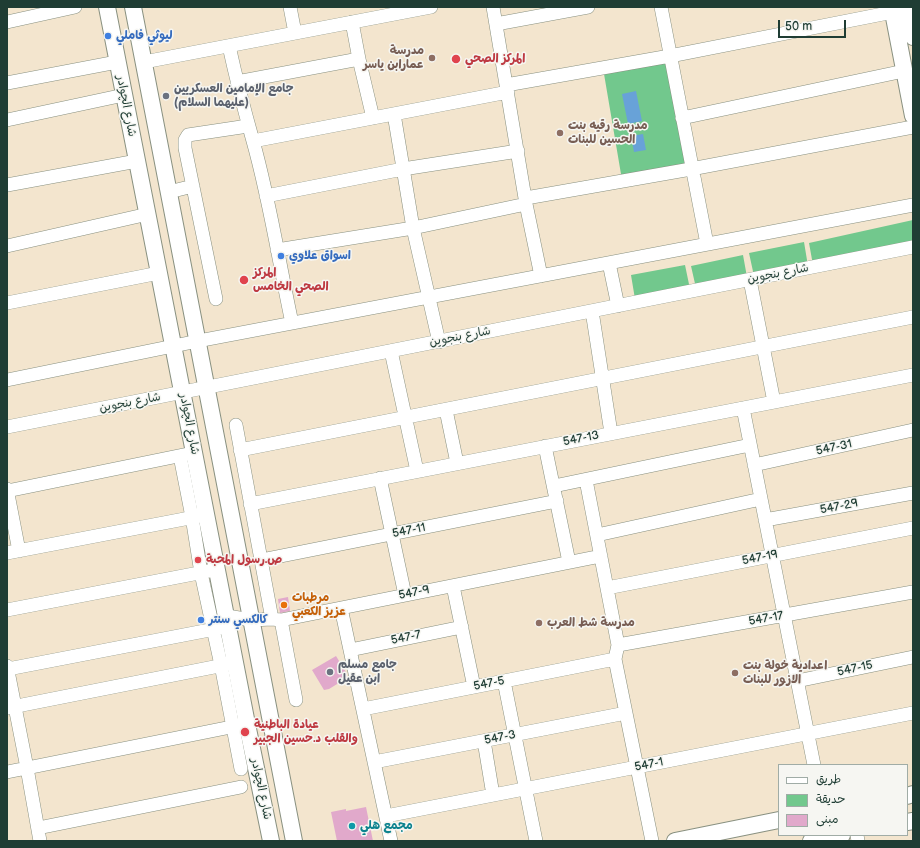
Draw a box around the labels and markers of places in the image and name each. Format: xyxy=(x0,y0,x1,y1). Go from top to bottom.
place label: ليوثي فاملي xyxy=(116,29,172,43)
marker: ليوثي فاملي xyxy=(103,31,113,41)
place label: مدرسة عمارابن ياسر xyxy=(363,44,424,72)
place label: المركز الصحي xyxy=(465,52,525,66)
marker: مدرسة عمارابن ياسر xyxy=(427,53,437,63)
marker: المركز الصحي xyxy=(450,53,462,65)
place label: جامع الإمامين العسكريين (عليهما السلام) xyxy=(174,82,294,110)
marker: جامع الإمامين العسكريين (عليهما السلام) xyxy=(161,91,171,101)
place label: مدرسة رقيه بنت الحسين للبنات xyxy=(568,119,648,147)
marker: مدرسة رقيه بنت الحسين للبنات xyxy=(555,128,565,138)
place label: اسواق علاوي xyxy=(289,249,351,263)
marker: اسواق علاوي xyxy=(276,251,286,261)
place label: المركز الصحي الخامس xyxy=(253,266,329,294)
marker: المركز الصحي الخامس xyxy=(238,274,250,286)
place label: ص.رسول المحبة xyxy=(206,553,282,567)
marker: ص.رسول المحبة xyxy=(193,555,203,565)
place label: مرطبات عزيز الكعبي xyxy=(292,591,346,619)
marker: مرطبات عزيز الكعبي xyxy=(279,600,289,610)
place label: كالكسي سنتر xyxy=(209,613,268,627)
marker: كالكسي سنتر xyxy=(196,615,206,625)
place label: مدرسة شط العرب xyxy=(547,616,635,630)
marker: مدرسة شط العرب xyxy=(534,618,544,628)
place label: جامع مسلم ابن عقيل xyxy=(338,658,397,686)
place label: اعدادية خولة بنت الازور للبنات xyxy=(743,659,827,687)
marker: جامع مسلم ابن عقيل xyxy=(325,667,335,677)
marker: اعدادية خولة بنت الازور للبنات xyxy=(730,668,740,678)
place label: عيادة الباطنية والقلب د.حسين الجبير xyxy=(254,718,358,746)
marker: عيادة الباطنية والقلب د.حسين الجبير xyxy=(239,726,251,738)
place label: مجمع هلي xyxy=(360,819,413,833)
marker: مجمع هلي xyxy=(347,821,357,831)

